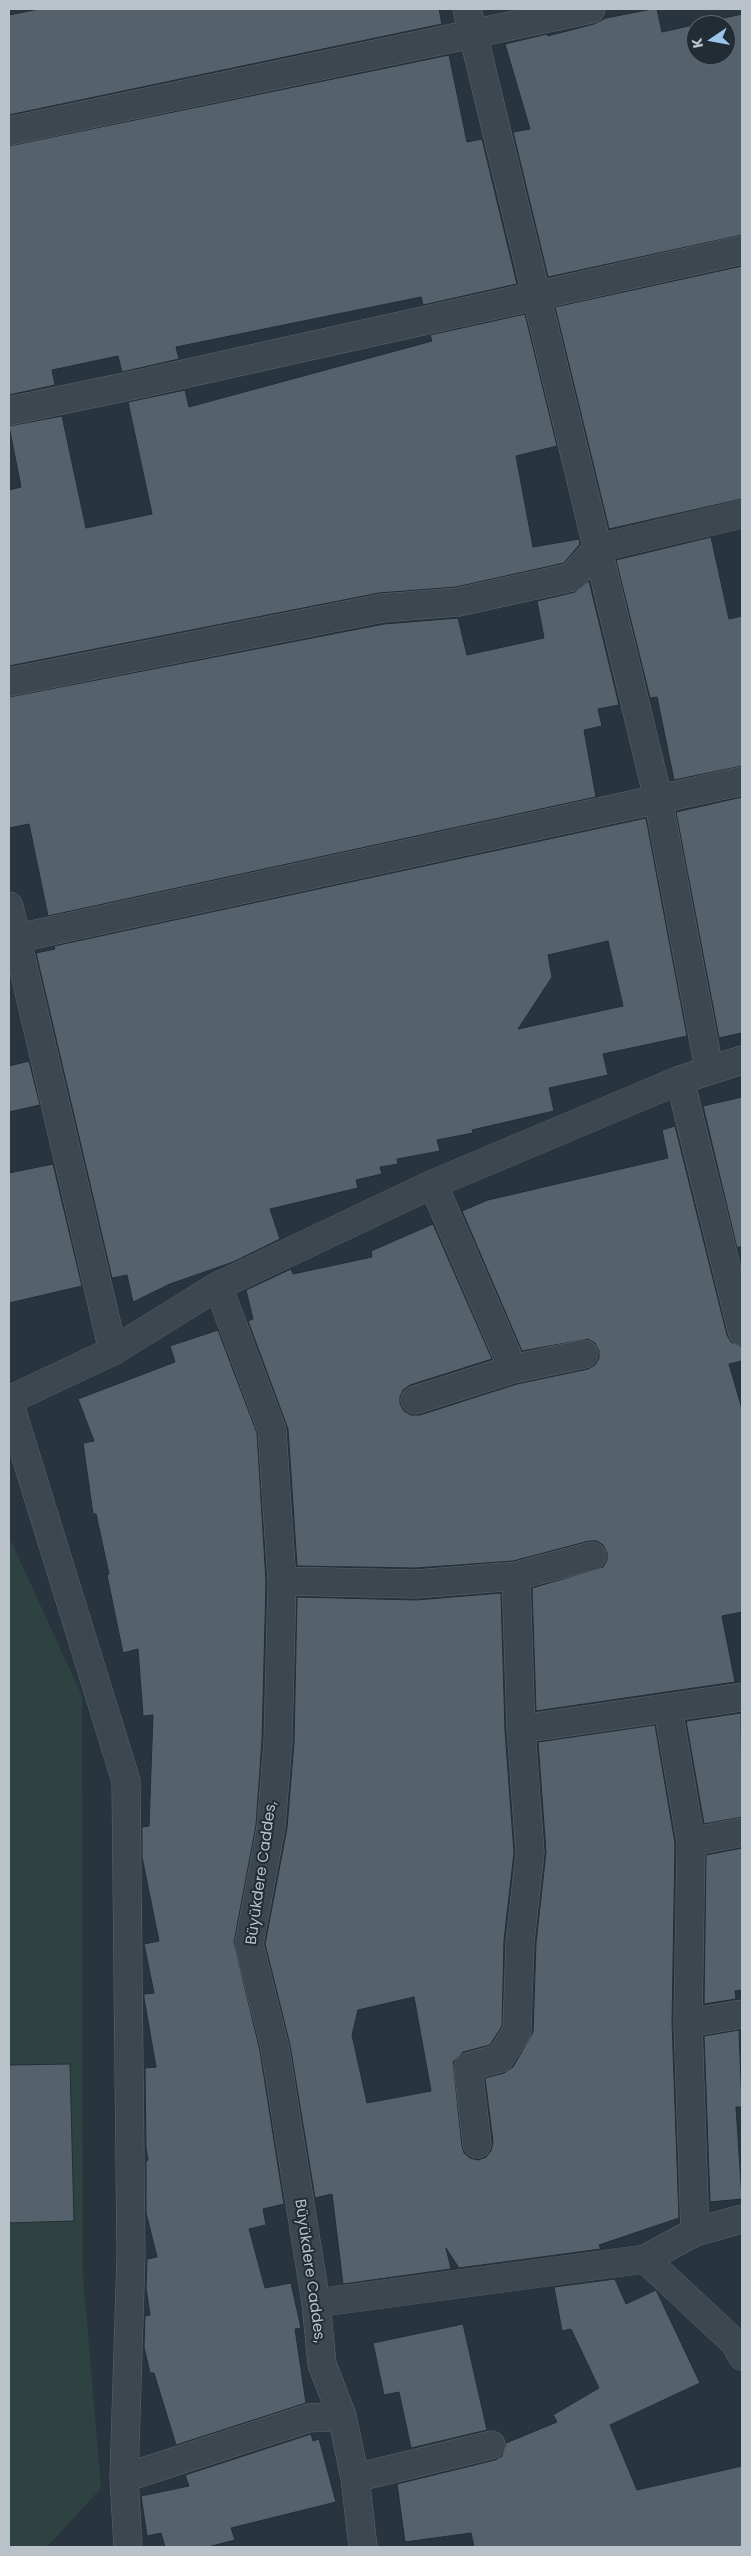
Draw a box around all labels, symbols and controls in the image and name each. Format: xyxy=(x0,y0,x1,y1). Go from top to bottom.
north arrow xyxy=(686,15,736,65)
text: K xyxy=(687,36,708,50)
street label: Büyükdere Caddes, xyxy=(243,1800,281,1946)
street label: Büyükdere Caddes, xyxy=(290,2198,328,2344)

